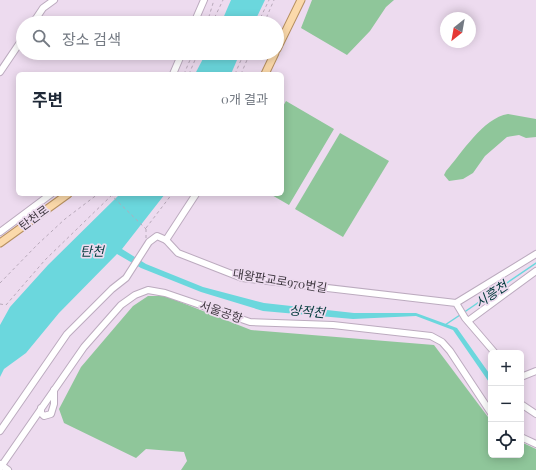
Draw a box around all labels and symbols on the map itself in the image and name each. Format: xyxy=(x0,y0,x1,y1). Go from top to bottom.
north arrow xyxy=(440,12,476,48)
street label: 탄천로 xyxy=(15,201,52,233)
water label: 탄천 xyxy=(80,242,105,259)
street label: 대왕판교로970번길 xyxy=(232,265,329,295)
water label: 시흥천 xyxy=(471,276,511,311)
street label: 서울공항 xyxy=(198,296,245,326)
water label: 상적천 xyxy=(288,300,327,321)

